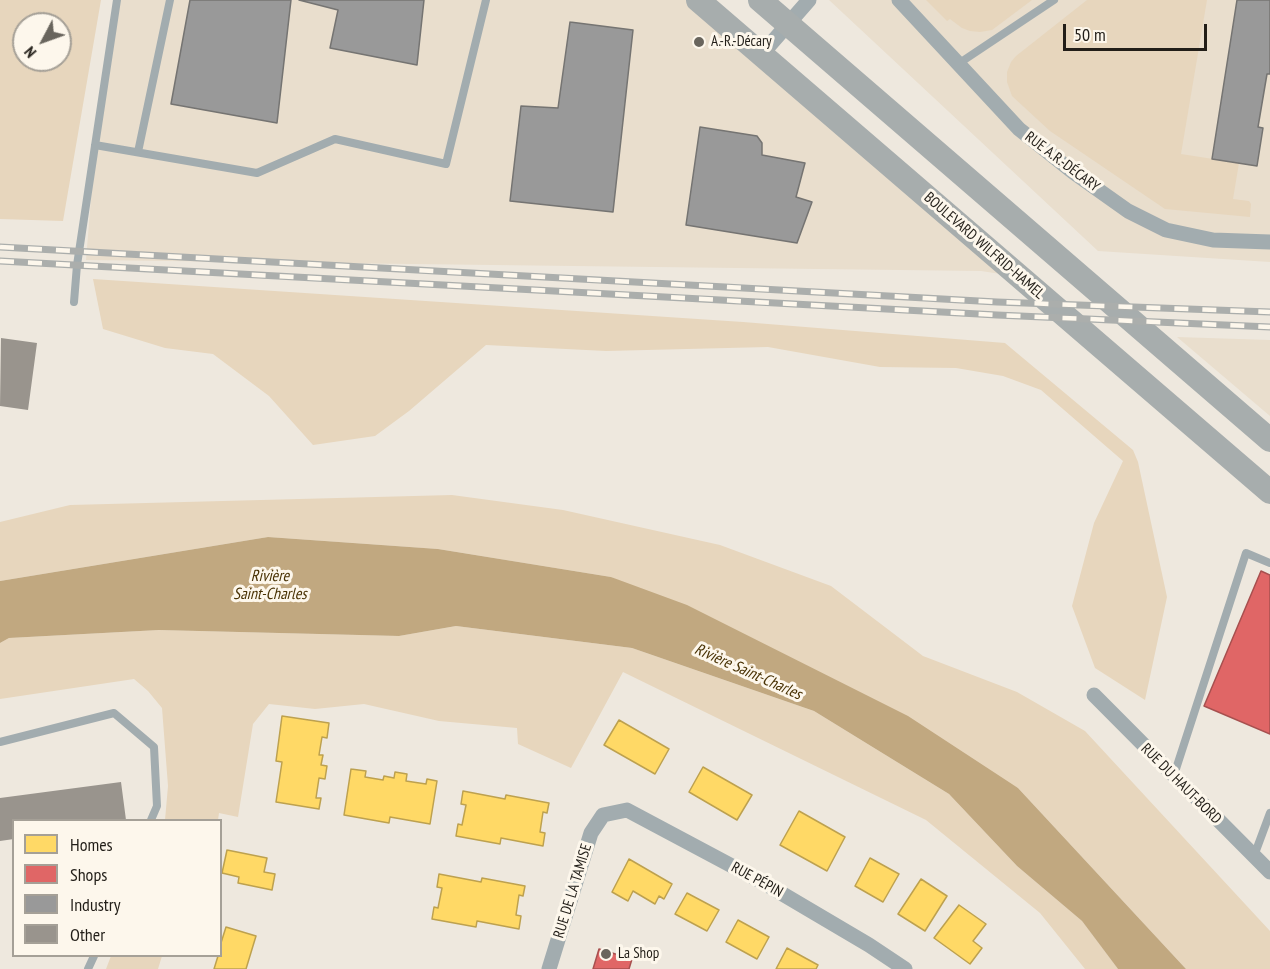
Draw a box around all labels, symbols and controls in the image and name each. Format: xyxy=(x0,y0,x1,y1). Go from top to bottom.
north arrow xyxy=(12,12,72,72)
scale bar xyxy=(1066,12,1210,50)
text: 50 m xyxy=(1074,23,1106,46)
place label: A.-R.-Décary xyxy=(711,33,772,51)
marker: A.-R.-Décary xyxy=(692,35,706,49)
text: N xyxy=(20,43,40,62)
street label: RUE A.R.-DÉCARY xyxy=(1021,128,1103,196)
street label: BOULEVARD WILFRID-HAMEL xyxy=(920,189,1048,303)
water label: Rivière Saint-Charles xyxy=(233,566,307,604)
water label: Rivière Saint-Charles xyxy=(691,640,805,704)
street label: RUE DU HAUT-BORD xyxy=(1137,740,1225,828)
legend xyxy=(12,819,222,957)
text: Homes xyxy=(70,833,113,856)
street label: RUE DE LA TAMISE xyxy=(550,842,596,940)
street label: RUE PÉPIN xyxy=(728,859,786,901)
text: Shops xyxy=(70,863,107,886)
text: Industry xyxy=(70,893,120,916)
text: Other xyxy=(70,923,105,946)
place label: La Shop xyxy=(618,945,659,963)
marker: La Shop xyxy=(599,947,613,961)

